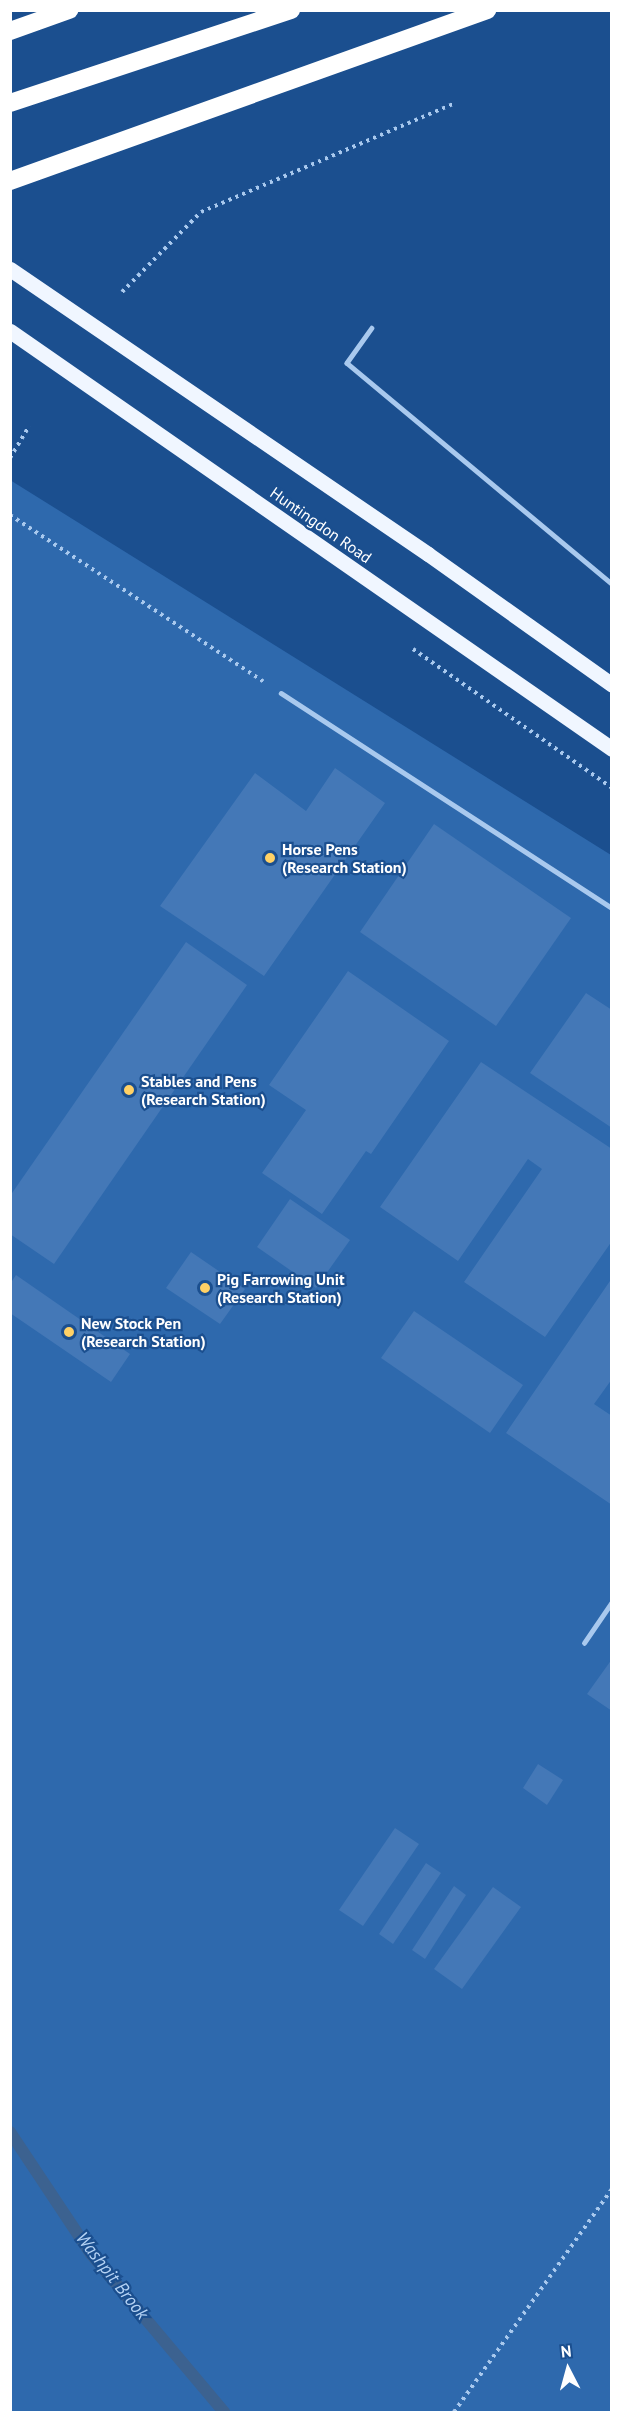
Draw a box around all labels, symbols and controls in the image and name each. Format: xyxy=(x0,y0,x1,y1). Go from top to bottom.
street label: Huntingdon Road xyxy=(267,483,375,567)
place label: Horse Pens (Research Station) xyxy=(282,839,407,877)
marker: Horse Pens (Research Station) xyxy=(263,851,277,865)
place label: Stables and Pens (Research Station) xyxy=(141,1071,266,1109)
marker: Stables and Pens (Research Station) xyxy=(122,1083,136,1097)
place label: Pig Farrowing Unit (Research Station) xyxy=(217,1269,345,1307)
marker: Pig Farrowing Unit (Research Station) xyxy=(198,1281,212,1295)
place label: New Stock Pen (Research Station) xyxy=(81,1313,206,1351)
marker: New Stock Pen (Research Station) xyxy=(62,1325,76,1339)
water label: Washpit Brook xyxy=(71,2228,153,2324)
north arrow xyxy=(538,2339,598,2399)
text: N xyxy=(560,2341,572,2362)

